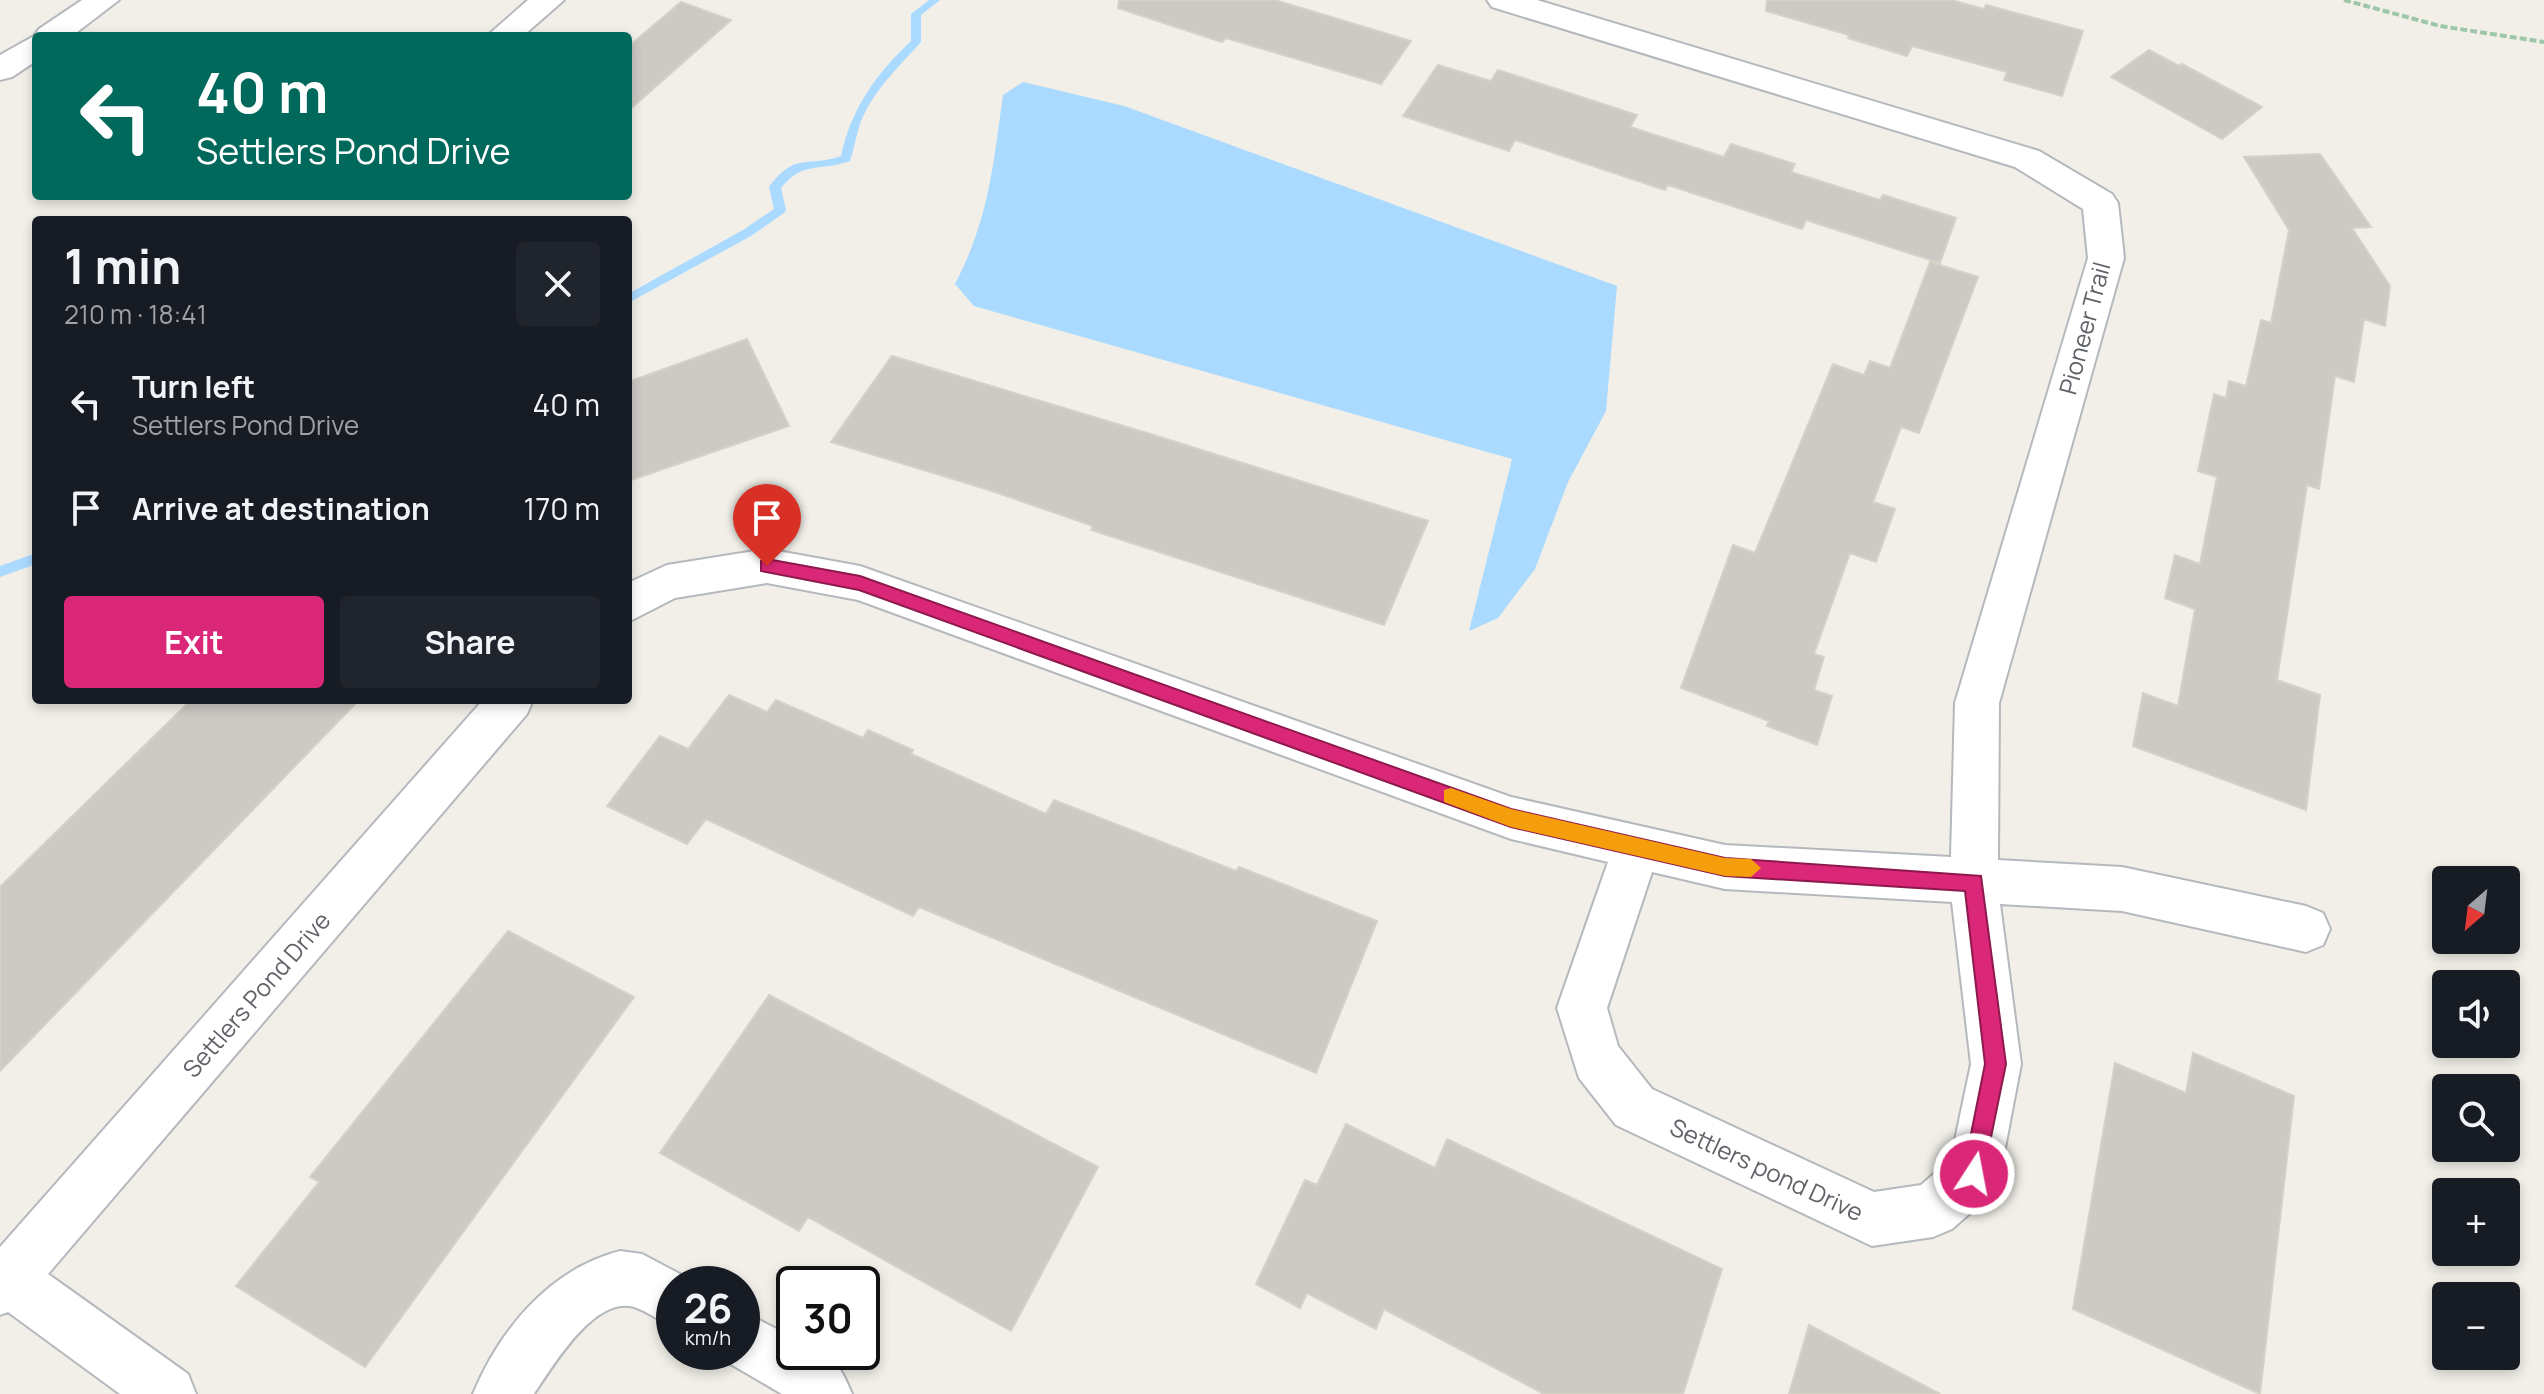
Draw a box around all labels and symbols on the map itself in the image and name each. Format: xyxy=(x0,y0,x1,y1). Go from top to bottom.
street label: Pioneer Trail xyxy=(2050,258,2118,398)
pin xyxy=(733,484,801,566)
north arrow xyxy=(2432,866,2520,954)
street label: Settlers Pond Drive xyxy=(175,904,337,1084)
street label: Settlers pond Drive xyxy=(1665,1110,1869,1228)
position arrow xyxy=(1932,1132,2016,1216)
speed limit sign: 30 xyxy=(776,1266,880,1370)

